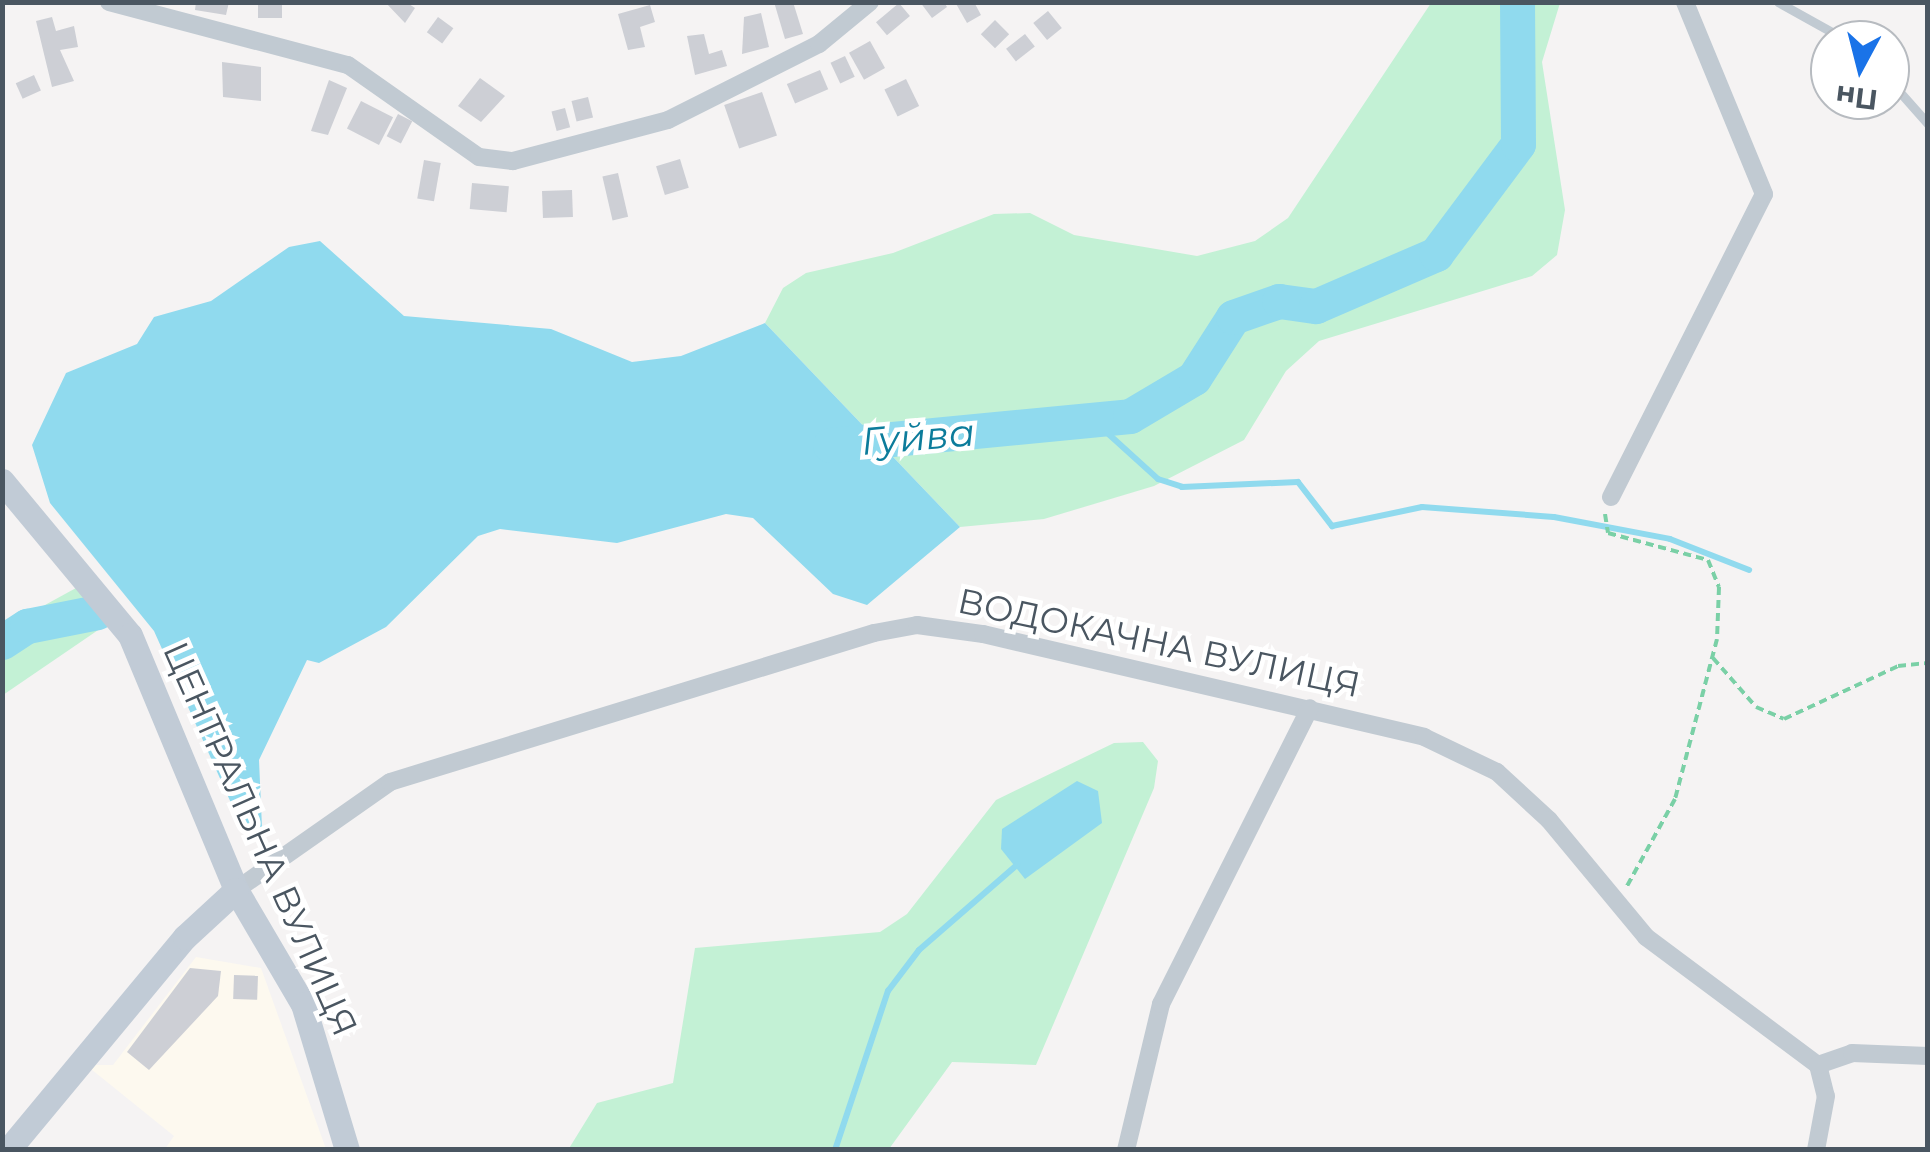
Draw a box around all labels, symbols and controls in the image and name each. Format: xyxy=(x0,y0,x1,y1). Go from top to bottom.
north arrow xyxy=(1810,20,1910,120)
text: Пн xyxy=(1834,78,1880,117)
water label: Гуйва xyxy=(859,409,977,465)
street label: ВОДОКАЧНА ВУЛИЦЯ xyxy=(954,580,1364,706)
street label: ЦЕНТРАЛЬНА ВУЛИЦЯ xyxy=(154,636,366,1042)

